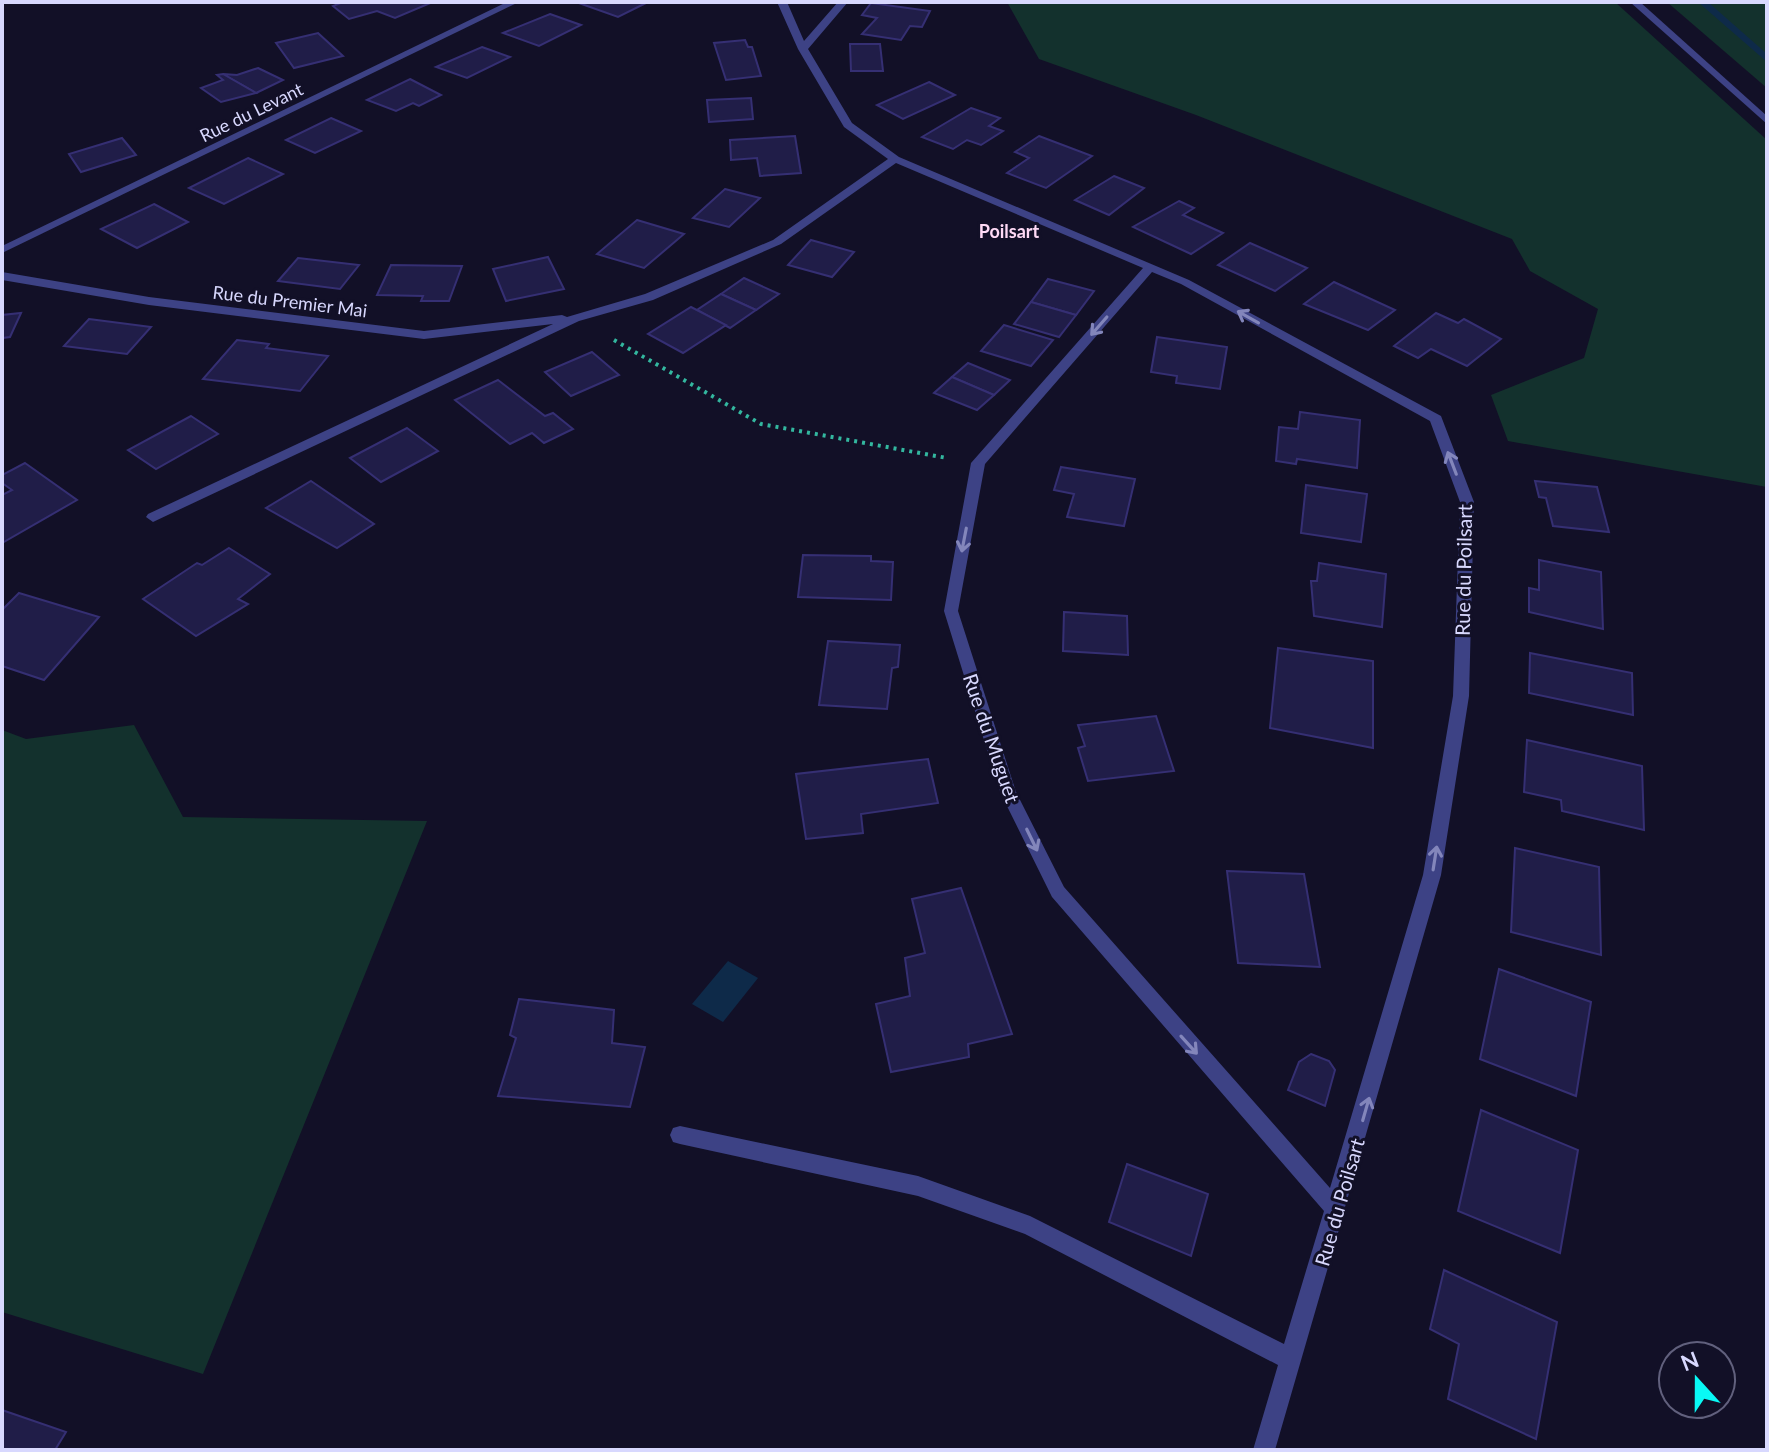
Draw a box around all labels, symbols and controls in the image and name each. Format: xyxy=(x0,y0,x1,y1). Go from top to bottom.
street label: Rue du Levant xyxy=(196,77,307,146)
district label: Poilsart xyxy=(979,220,1040,242)
street label: Rue du Premier Mai xyxy=(212,281,368,321)
one-way arrow xyxy=(1237,309,1261,324)
one-way arrow xyxy=(1090,316,1108,336)
one-way arrow xyxy=(1444,451,1458,476)
street label: Rue du Poilsart xyxy=(1450,504,1476,636)
one-way arrow xyxy=(956,526,971,552)
street label: Rue du Muguet xyxy=(959,670,1025,806)
one-way arrow xyxy=(1025,827,1040,851)
one-way arrow xyxy=(1428,846,1443,871)
one-way arrow xyxy=(1180,1034,1198,1054)
one-way arrow xyxy=(1359,1096,1374,1122)
street label: Rue du Poilsart xyxy=(1309,1135,1369,1269)
north arrow xyxy=(1657,1340,1737,1420)
text: N xyxy=(1677,1345,1702,1377)

